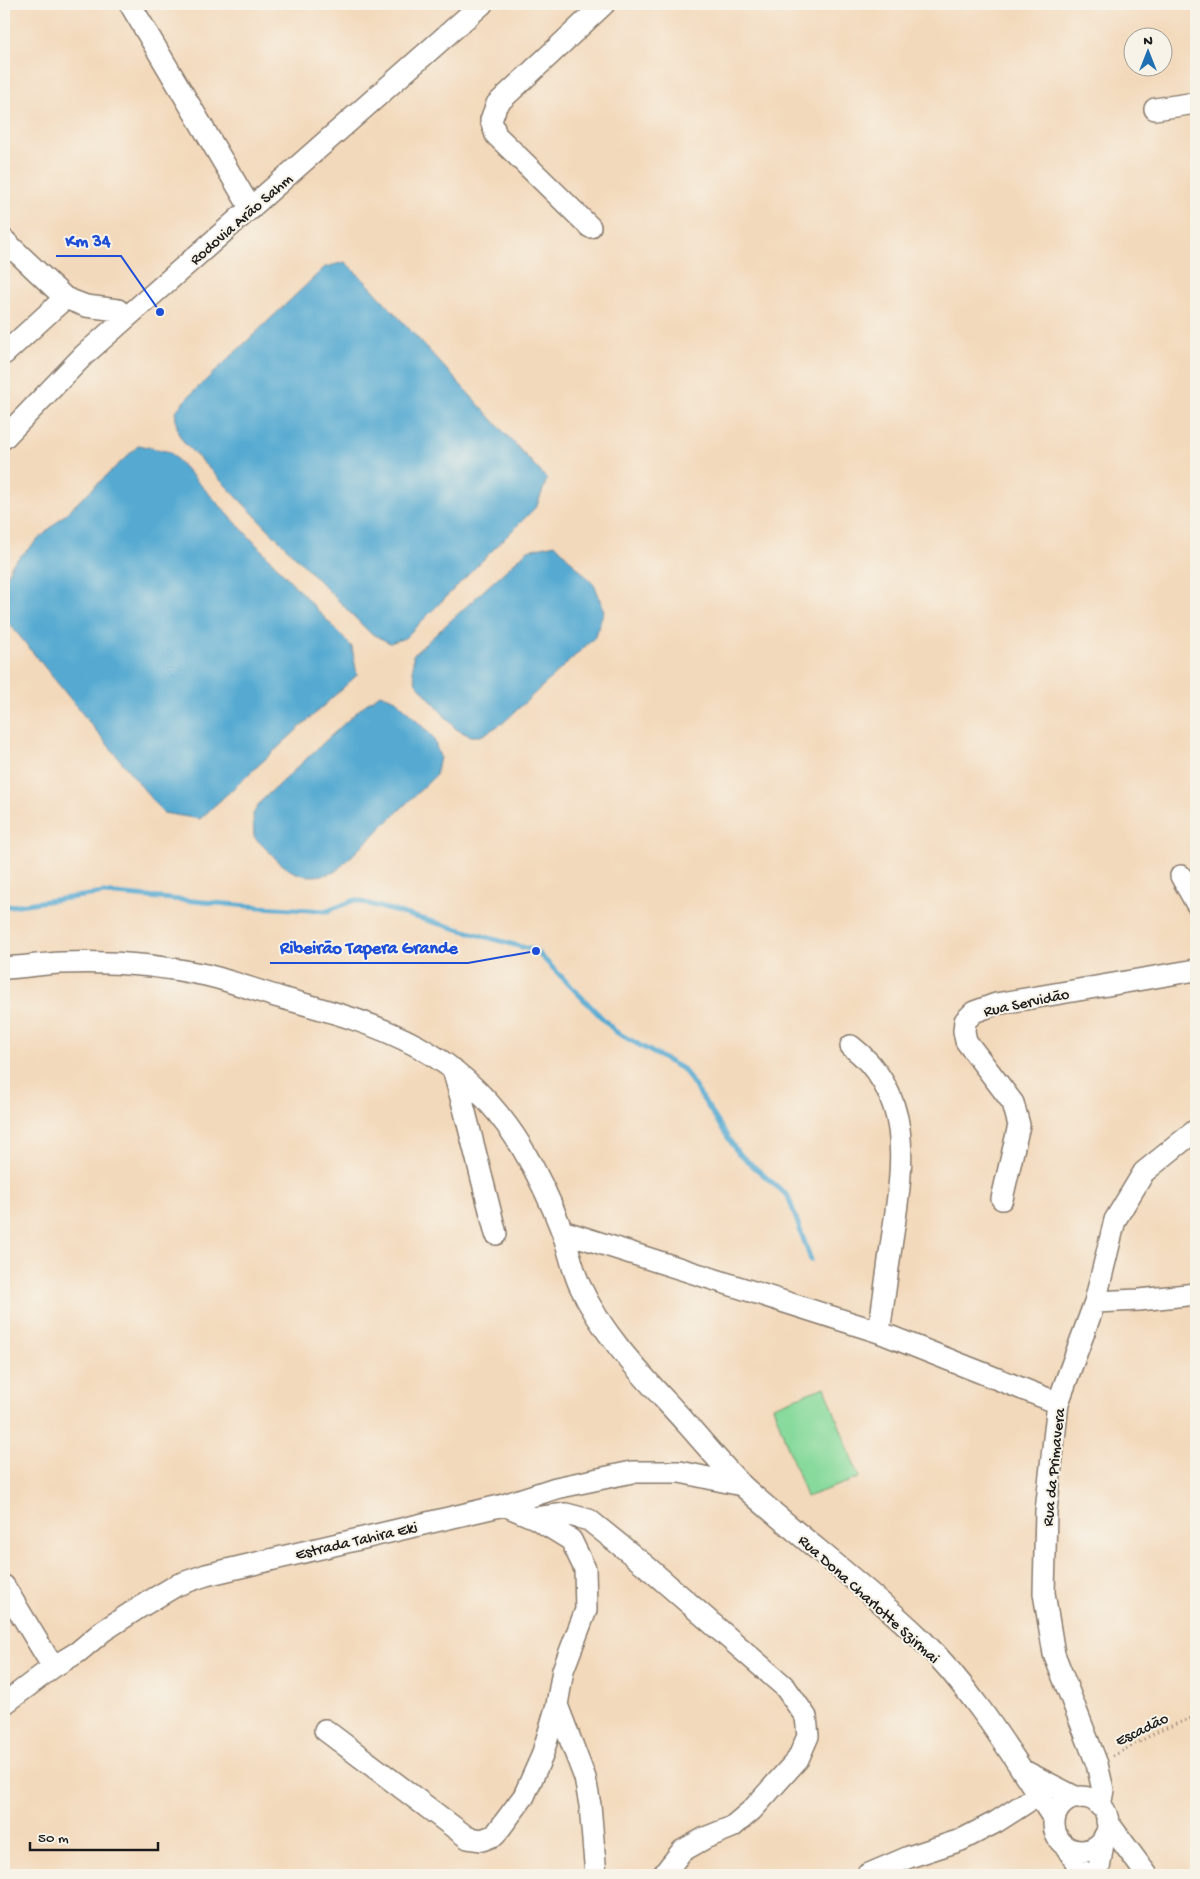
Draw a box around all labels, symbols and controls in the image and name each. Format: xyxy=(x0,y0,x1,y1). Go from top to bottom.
north arrow xyxy=(1122,28,1172,78)
text: N xyxy=(1143,33,1153,50)
street label: Rodovia Arão Sahm xyxy=(187,170,298,270)
callout: Km 34 xyxy=(56,223,121,256)
text: Km 34 xyxy=(65,232,111,253)
callout: Ribeirão Tapera Grande xyxy=(270,930,468,963)
text: Ribeirão Tapera Grande xyxy=(279,939,459,960)
street label: Rua Servidão xyxy=(982,986,1071,1023)
street label: Rua da Primavera xyxy=(1040,1406,1071,1527)
street label: Estrada Tahira Eki xyxy=(294,1519,420,1566)
street label: Rua Dona Charlotte Szirmai xyxy=(793,1532,942,1669)
street label: Escadão xyxy=(1113,1710,1172,1752)
scale bar xyxy=(30,1819,158,1851)
text: 50 m xyxy=(38,1830,69,1848)

